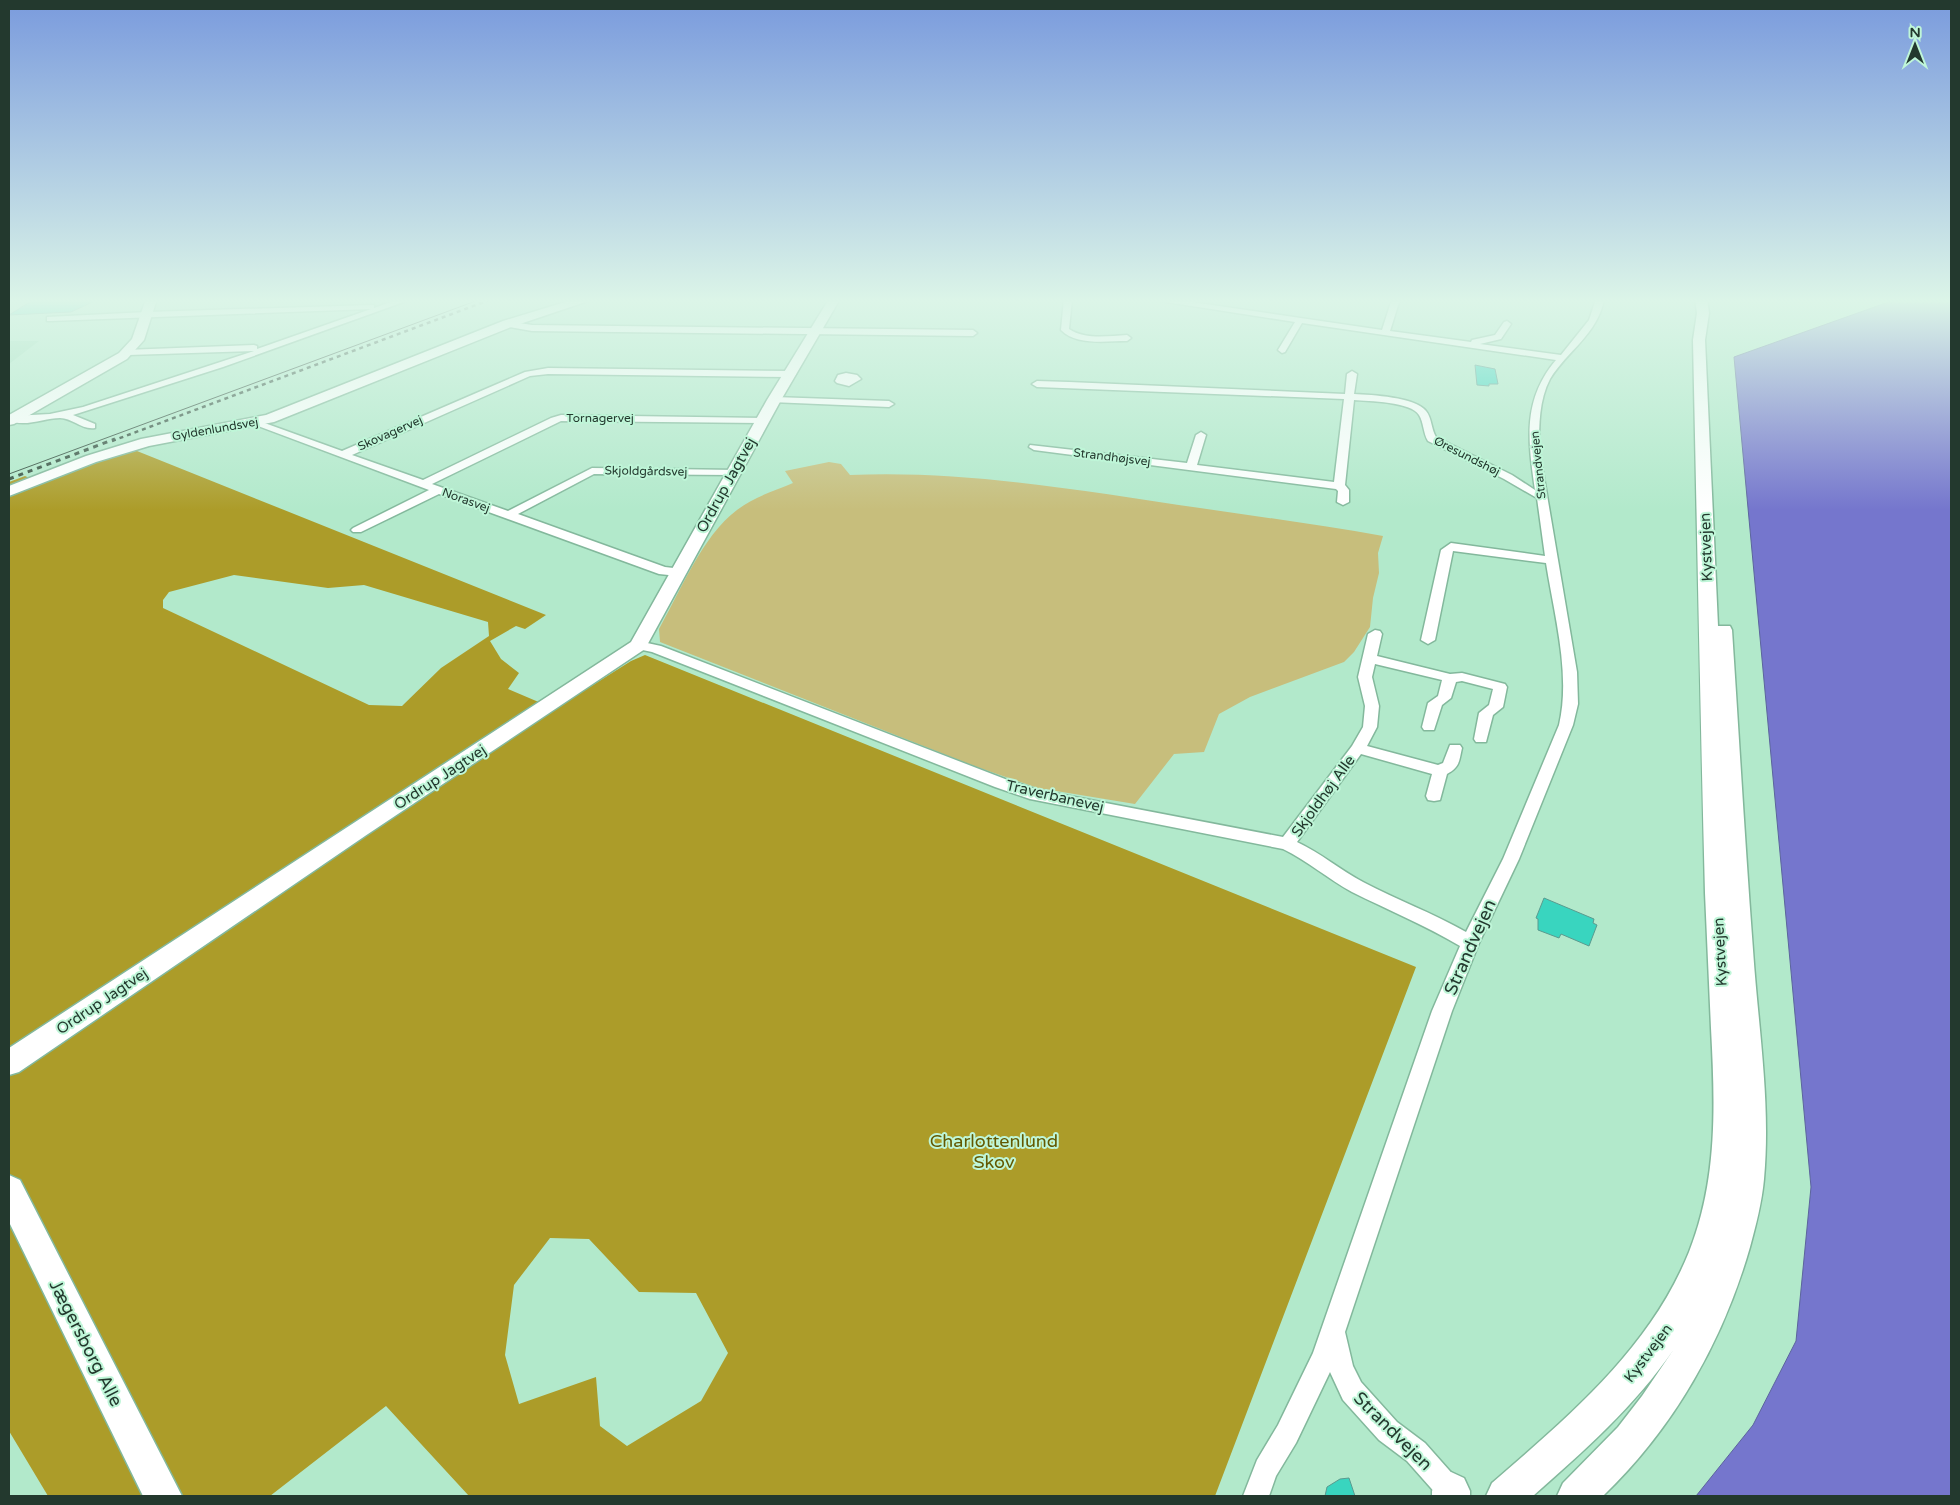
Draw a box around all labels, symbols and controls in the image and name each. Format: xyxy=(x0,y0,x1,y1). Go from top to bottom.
north arrow xyxy=(1890,20,1940,70)
text: N xyxy=(1909,24,1921,41)
street label: Tornagervej xyxy=(566,411,634,425)
street label: Skovagervej xyxy=(356,413,424,453)
street label: Gyldenlundsvej xyxy=(171,415,259,443)
street label: Strandvejen xyxy=(1527,430,1549,500)
street label: Øresundshøj xyxy=(1432,433,1502,479)
street label: Ordrup Jagtvej xyxy=(692,434,760,536)
street label: Strandhøjsvej xyxy=(1073,445,1151,469)
street label: Skjoldgårdsvej xyxy=(604,463,688,479)
street label: Norasvej xyxy=(440,485,492,515)
street label: Kystvejen xyxy=(1696,512,1716,582)
street label: Ordrup Jagtvej xyxy=(391,741,489,813)
street label: Skjoldhøj Alle xyxy=(1287,752,1359,840)
street label: Traverbanevej xyxy=(1004,776,1106,816)
street label: Strandvejen xyxy=(1439,896,1501,998)
street label: Kystvejen xyxy=(1709,917,1731,987)
street label: Ordrup Jagtvej xyxy=(53,964,151,1038)
park label: Charlottenlund Skov xyxy=(930,1130,1058,1173)
street label: Jægersborg Alle xyxy=(45,1276,127,1410)
street label: Kystvejen xyxy=(1620,1320,1676,1386)
street label: Strandvejen xyxy=(1349,1387,1437,1475)

